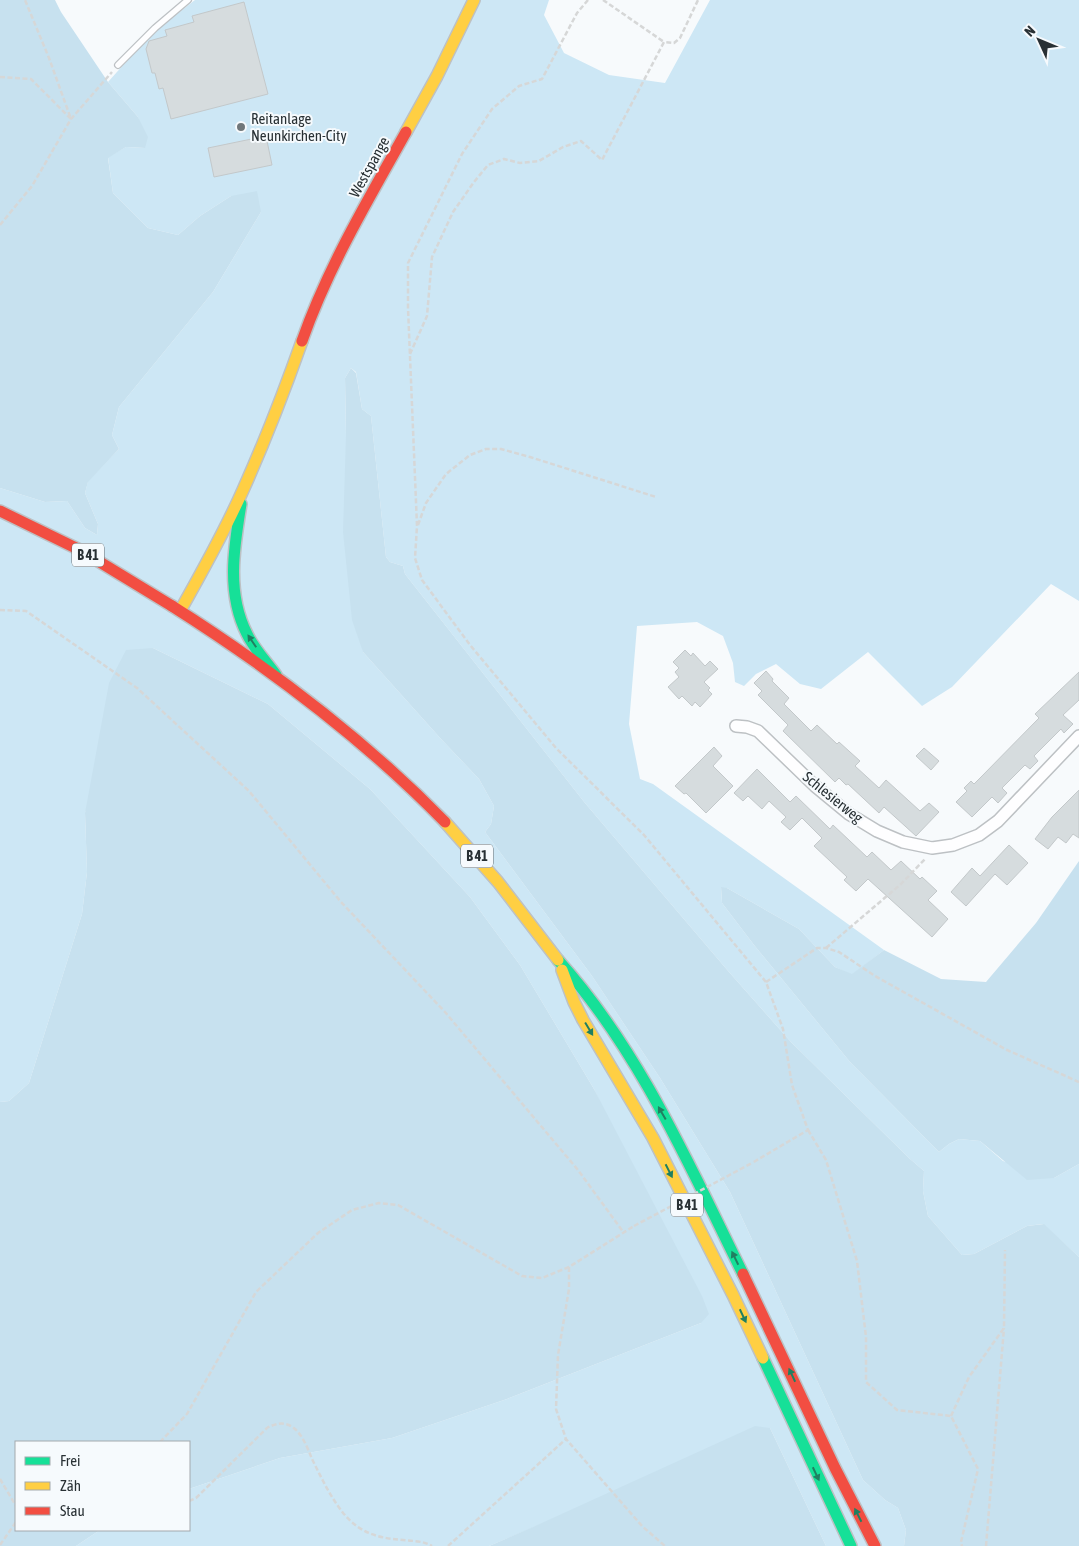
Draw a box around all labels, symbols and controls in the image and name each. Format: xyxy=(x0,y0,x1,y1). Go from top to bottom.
north arrow xyxy=(1014,15,1064,65)
text: N xyxy=(1021,22,1038,39)
place label: Reitanlage Neunkirchen-City xyxy=(251,110,347,144)
marker: Reitanlage Neunkirchen-City xyxy=(235,121,247,133)
street label: Westspange xyxy=(345,134,393,200)
road number: B 41 xyxy=(72,544,104,566)
one-way arrow xyxy=(247,634,257,648)
street label: Schlesierweg xyxy=(800,768,867,827)
road number: B 41 xyxy=(461,844,493,868)
one-way arrow xyxy=(585,1022,593,1037)
one-way arrow xyxy=(658,1105,666,1120)
one-way arrow xyxy=(665,1164,673,1178)
road number: B 41 xyxy=(671,1194,703,1216)
one-way arrow xyxy=(731,1251,739,1265)
one-way arrow xyxy=(739,1309,747,1323)
one-way arrow xyxy=(787,1368,795,1382)
legend xyxy=(15,1441,190,1531)
text: Frei xyxy=(60,1452,80,1469)
one-way arrow xyxy=(812,1467,820,1481)
text: Zäh xyxy=(60,1477,81,1494)
text: Stau xyxy=(60,1502,85,1519)
one-way arrow xyxy=(854,1507,863,1522)

